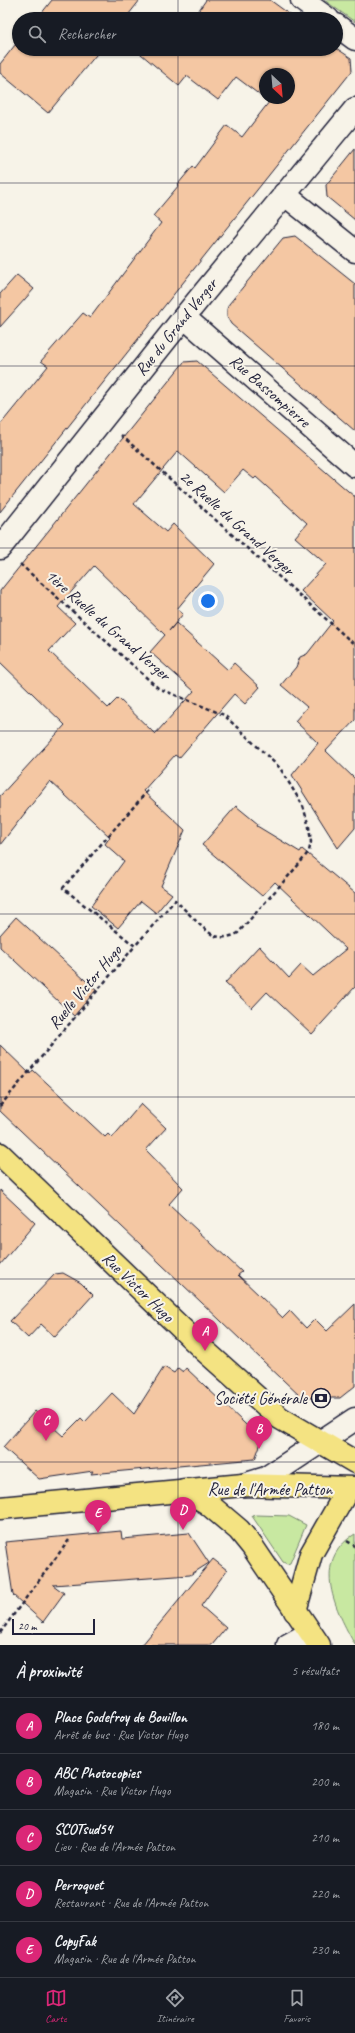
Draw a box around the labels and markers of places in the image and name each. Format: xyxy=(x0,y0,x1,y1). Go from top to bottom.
pin: A xyxy=(192,1318,218,1351)
bank icon: Société Générale xyxy=(310,1387,332,1409)
place label: Société Générale xyxy=(214,1388,308,1409)
pin: C xyxy=(33,1408,59,1441)
pin: B xyxy=(246,1416,272,1449)
pin: D xyxy=(170,1497,196,1530)
pin: E xyxy=(85,1500,111,1533)

